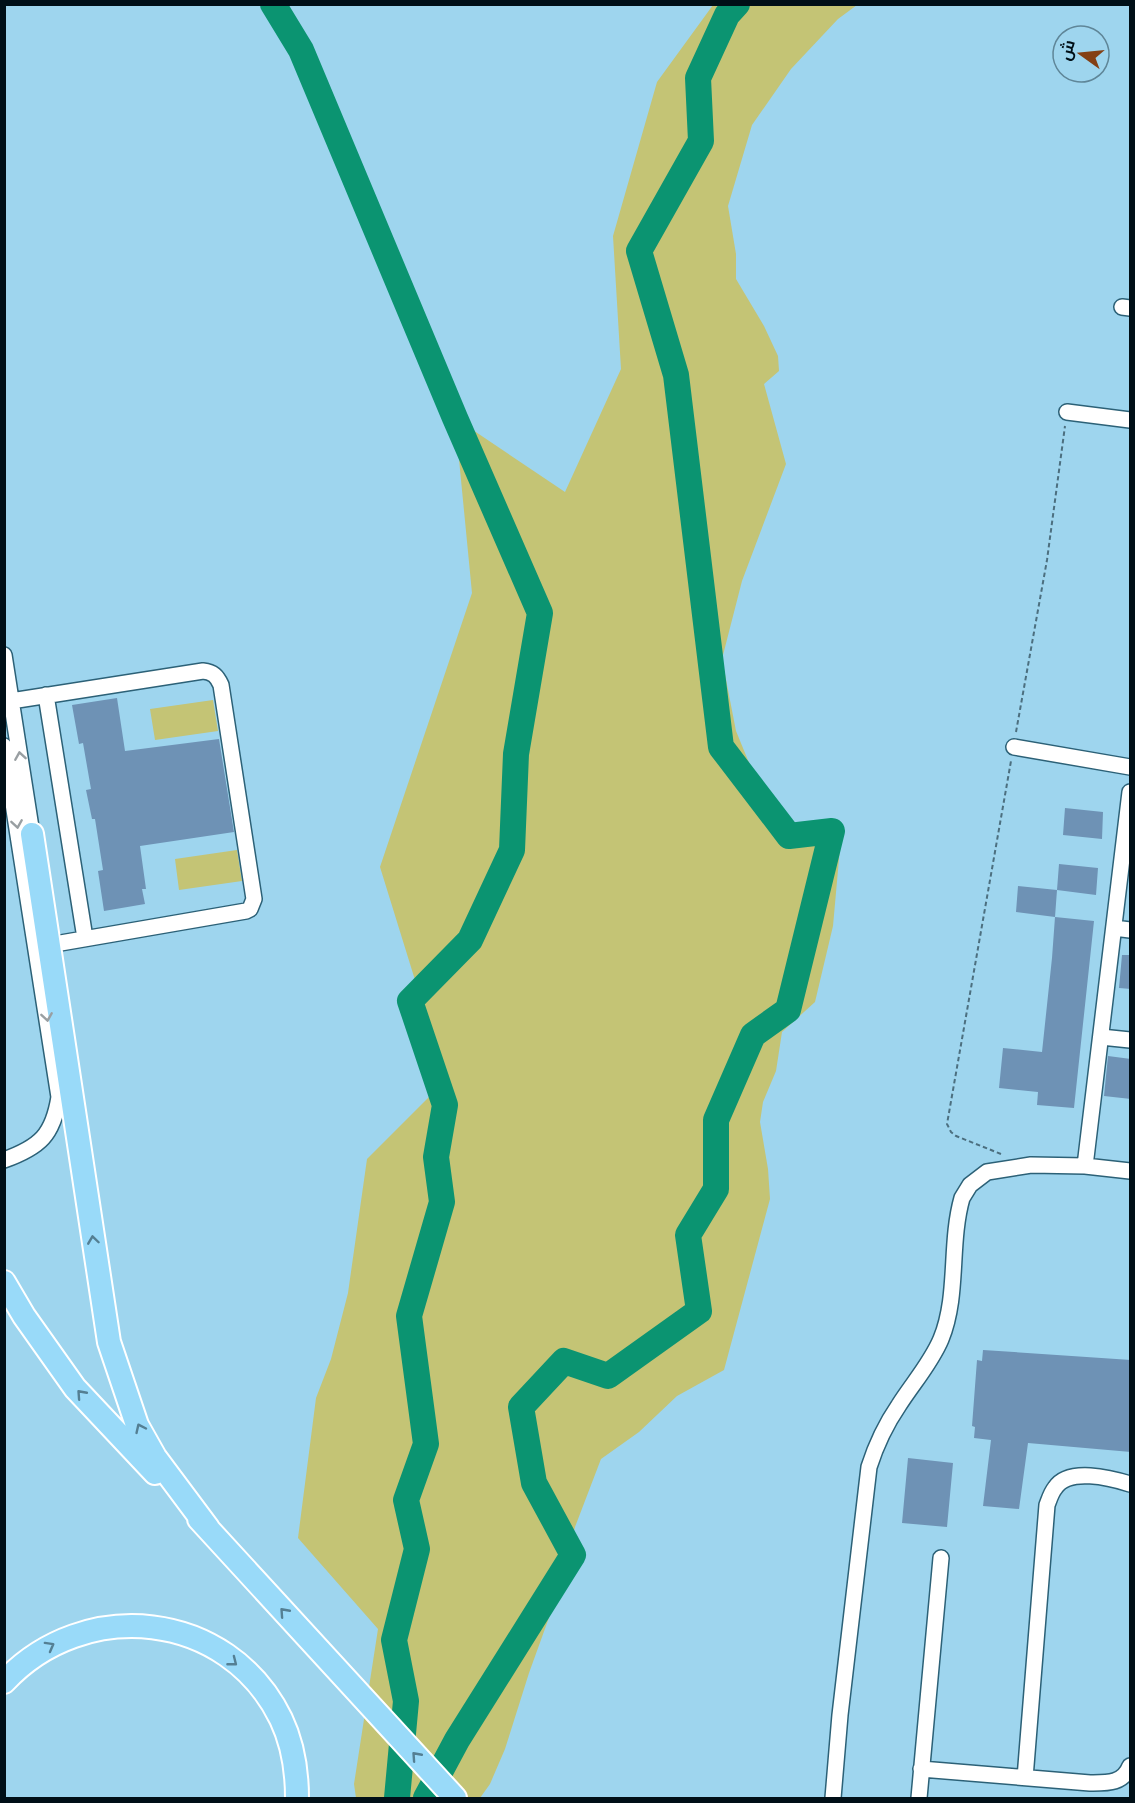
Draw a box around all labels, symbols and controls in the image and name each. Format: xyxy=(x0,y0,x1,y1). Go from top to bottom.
north arrow xyxy=(1051,24,1111,84)
text: ش xyxy=(1055,38,1079,63)
one-way arrow xyxy=(14,751,26,761)
one-way arrow xyxy=(10,820,22,829)
one-way arrow xyxy=(40,1012,53,1022)
one-way arrow xyxy=(87,1235,99,1244)
one-way arrow xyxy=(77,1391,88,1401)
one-way arrow xyxy=(135,1424,147,1435)
one-way arrow xyxy=(280,1608,291,1618)
one-way arrow xyxy=(44,1642,54,1653)
one-way arrow xyxy=(226,1654,237,1665)
one-way arrow xyxy=(412,1752,423,1763)

